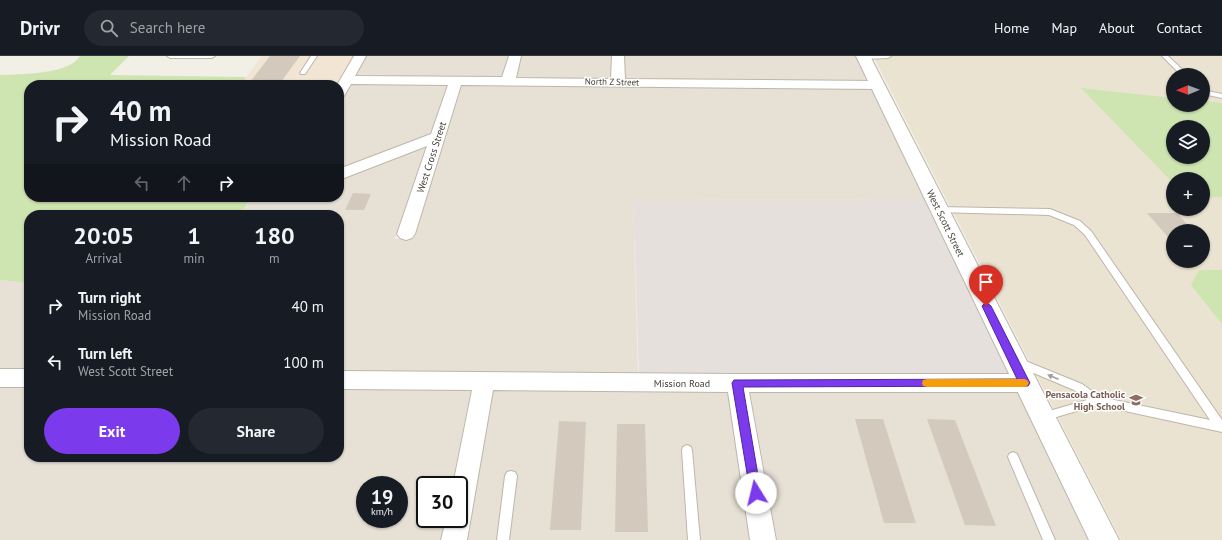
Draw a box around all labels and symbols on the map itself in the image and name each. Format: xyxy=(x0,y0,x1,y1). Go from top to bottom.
north arrow xyxy=(1166,68,1210,112)
street label: North Z Street xyxy=(585,76,639,87)
street label: West Cross Street xyxy=(414,119,449,194)
street label: West Scott Street xyxy=(924,187,968,259)
pin xyxy=(969,265,1003,306)
one-way arrow xyxy=(1046,373,1058,379)
street label: Mission Road xyxy=(654,377,710,390)
place label: Pensacola Catholic High School xyxy=(1045,388,1126,413)
school or university icon: Pensacola Catholic High School xyxy=(1128,392,1144,408)
position arrow xyxy=(735,472,777,514)
speed limit sign: 30 xyxy=(416,476,468,528)

